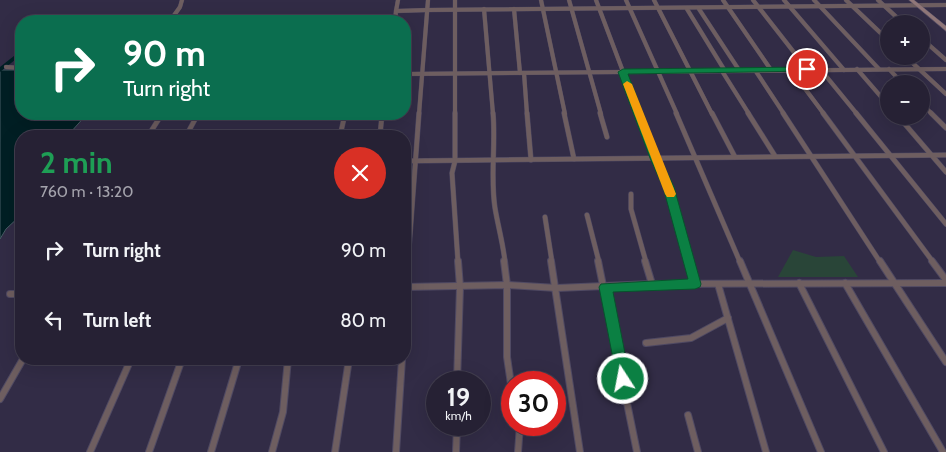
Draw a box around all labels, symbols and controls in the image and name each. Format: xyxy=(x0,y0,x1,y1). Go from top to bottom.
map controls xyxy=(880,15,930,125)
button: + xyxy=(880,15,930,65)
text: 90 m xyxy=(123,32,206,75)
icon: right xyxy=(40,35,105,100)
pin xyxy=(786,48,828,90)
icon: arrive xyxy=(793,55,821,83)
text: Turn right xyxy=(123,75,210,102)
button: − xyxy=(880,75,930,125)
text: 2 min xyxy=(40,144,112,181)
button: close xyxy=(334,147,386,199)
text: 760 m · 13:20 xyxy=(40,182,133,201)
icon: right xyxy=(40,236,68,264)
text: Turn right xyxy=(83,239,161,262)
text: 90 m xyxy=(341,239,386,262)
icon: left xyxy=(40,306,68,334)
text: Turn left xyxy=(83,309,151,332)
text: 80 m xyxy=(340,309,386,332)
position arrow xyxy=(596,352,648,404)
speed limit sign: 30 xyxy=(501,371,566,436)
text: 19 xyxy=(447,382,470,412)
text: km/h xyxy=(445,408,472,423)

